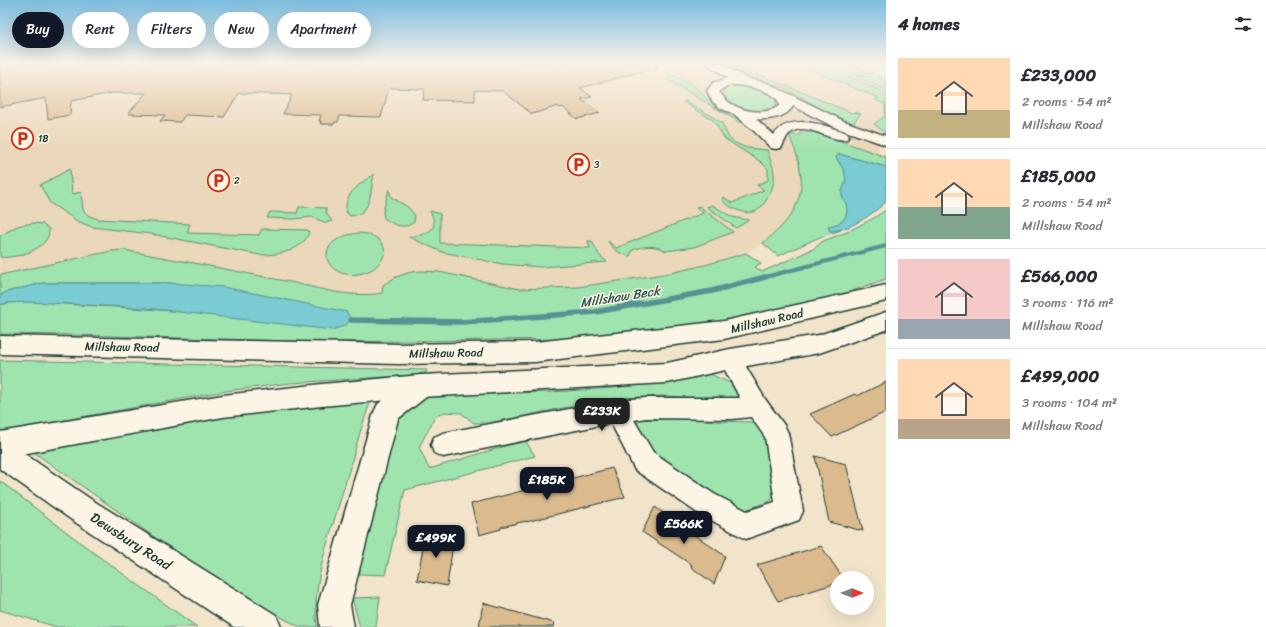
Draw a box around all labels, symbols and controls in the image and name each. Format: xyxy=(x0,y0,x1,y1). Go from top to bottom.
text: 4 homes xyxy=(898,9,959,39)
chip: Buy xyxy=(12,12,64,48)
chip: Rent xyxy=(72,12,129,48)
chip: Filters xyxy=(137,12,206,48)
chip: New xyxy=(214,12,269,48)
chip: Apartment xyxy=(277,12,371,48)
icon: filters xyxy=(1232,13,1254,35)
text: £233,000 xyxy=(1022,60,1096,90)
icon: home xyxy=(930,74,978,122)
text: 2 rooms · 54 m² xyxy=(1022,90,1112,113)
text: Millshaw Road xyxy=(1022,113,1102,136)
parking icon: 1B xyxy=(10,125,36,151)
place label: 1B xyxy=(38,130,49,148)
parking icon: 3 xyxy=(566,151,592,177)
place label: 3 xyxy=(594,156,600,174)
text: £185,000 xyxy=(1022,161,1096,191)
parking icon: 2 xyxy=(205,167,231,193)
place label: 2 xyxy=(234,172,240,190)
icon: home xyxy=(930,175,978,223)
text: 2 rooms · 54 m² xyxy=(1022,191,1112,214)
text: Millshaw Road xyxy=(1022,214,1102,237)
text: £566,000 xyxy=(1022,261,1098,291)
icon: home xyxy=(930,275,978,323)
water label: Millshaw Beck xyxy=(579,279,664,314)
text: 3 rooms · 116 m² xyxy=(1022,291,1114,314)
street label: Millshaw Road xyxy=(728,302,806,340)
text: Millshaw Road xyxy=(1022,314,1102,337)
street label: Millshaw Road xyxy=(85,335,160,359)
street label: Millshaw Road xyxy=(409,341,484,365)
text: £499,000 xyxy=(1022,361,1099,391)
icon: home xyxy=(930,375,978,423)
text: 3 rooms · 104 m² xyxy=(1022,391,1117,414)
pin: £233K xyxy=(574,398,630,432)
text: £233K xyxy=(584,399,620,422)
text: Millshaw Road xyxy=(1022,414,1102,437)
pin: £185K xyxy=(519,467,575,501)
text: £185K xyxy=(529,468,565,491)
street label: Dewsbury Road xyxy=(85,506,178,578)
pin: £566K xyxy=(656,511,712,545)
text: £566K xyxy=(665,512,703,535)
pin: £499K xyxy=(408,525,464,559)
text: £499K xyxy=(417,526,455,549)
north arrow xyxy=(830,571,874,615)
map controls xyxy=(830,571,874,615)

